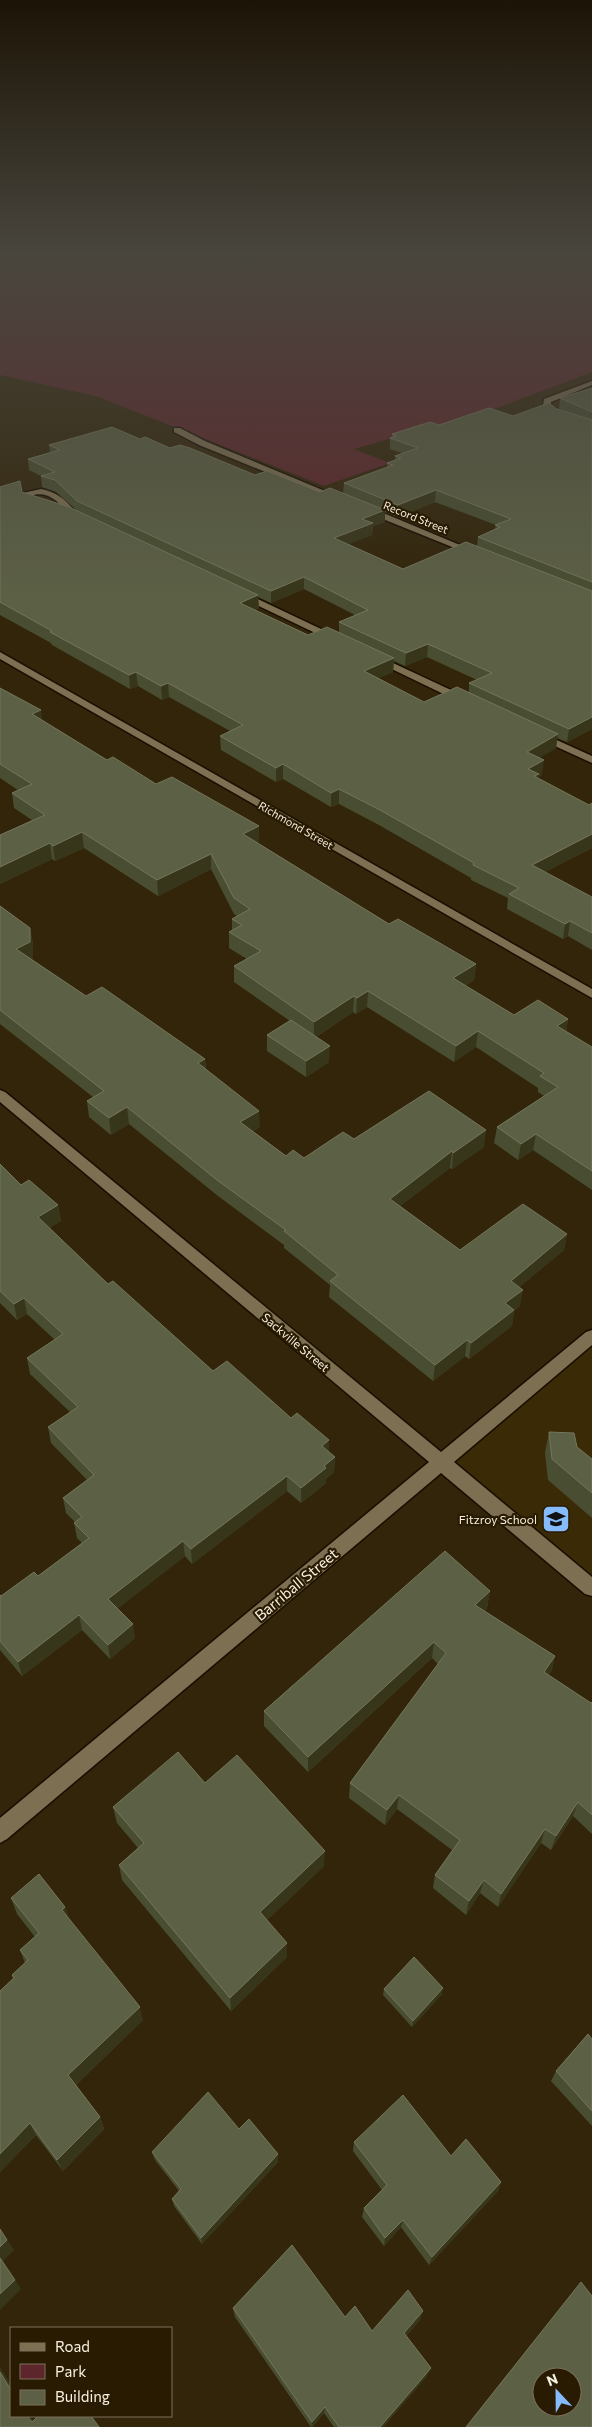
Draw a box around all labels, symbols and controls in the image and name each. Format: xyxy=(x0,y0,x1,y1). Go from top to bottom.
street label: Record Street xyxy=(382,498,451,536)
street label: Richmond Street xyxy=(256,798,336,852)
street label: Sackville Street xyxy=(259,1310,333,1374)
school or university icon: Fitzroy School xyxy=(541,1504,571,1534)
place label: Fitzroy School xyxy=(459,1512,537,1526)
street label: Barriball Street xyxy=(251,1544,341,1624)
legend xyxy=(10,2327,172,2417)
text: Road xyxy=(55,2337,90,2355)
text: Park xyxy=(55,2362,86,2380)
north arrow xyxy=(532,2367,582,2417)
text: N xyxy=(544,2370,560,2389)
text: Building xyxy=(55,2387,110,2405)

